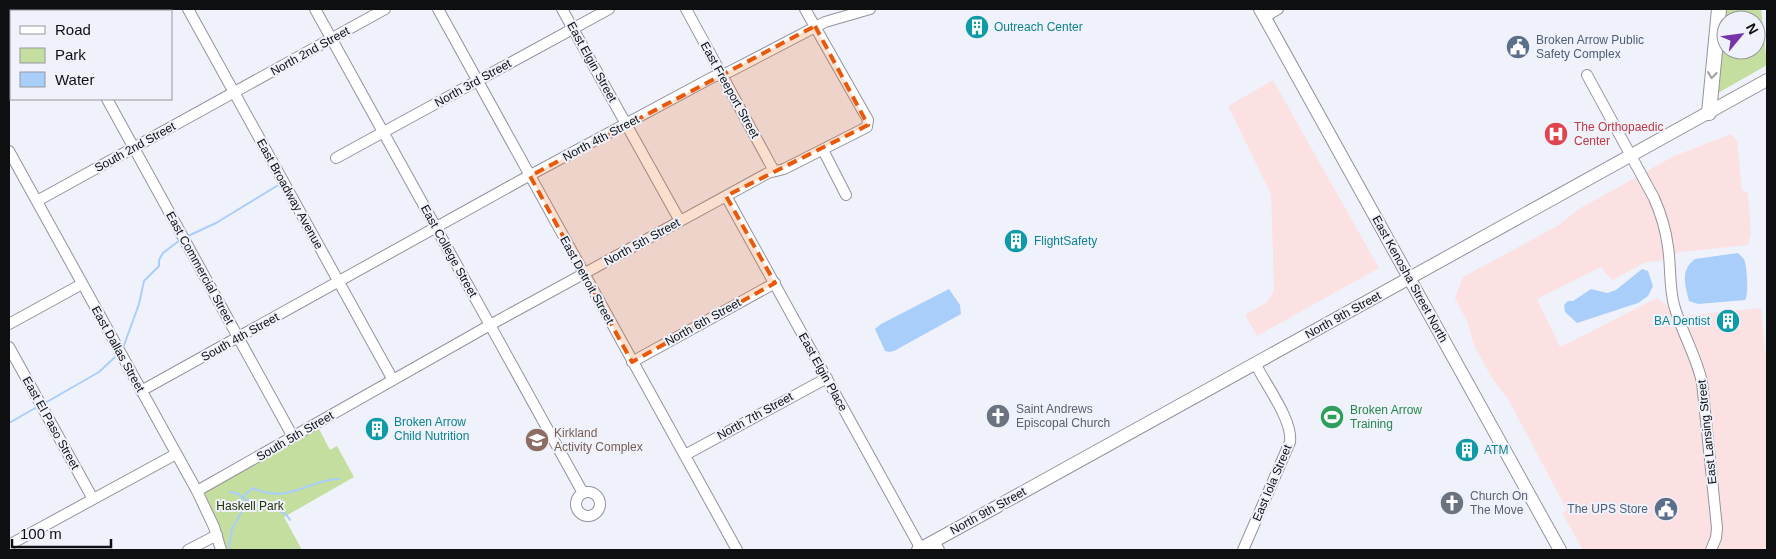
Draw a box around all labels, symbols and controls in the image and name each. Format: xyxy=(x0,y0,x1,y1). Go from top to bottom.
legend xyxy=(10,10,172,100)
north arrow xyxy=(1716,10,1766,60)
building icon: Outreach Center xyxy=(964,14,990,40)
street label: East Elgin Street xyxy=(564,20,620,105)
place label: Outreach Center xyxy=(994,20,1083,34)
text: N xyxy=(1743,20,1762,37)
text: Road xyxy=(55,21,91,38)
street label: North 2nd Street xyxy=(268,23,352,78)
place label: Broken Arrow Public Safety Complex xyxy=(1536,33,1644,61)
public building icon: Broken Arrow Public Safety Complex xyxy=(1505,34,1531,60)
street label: East Freeport Street xyxy=(698,39,763,141)
text: Park xyxy=(55,46,86,63)
street label: North 3rd Street xyxy=(432,56,514,110)
text: Water xyxy=(55,71,94,88)
one-way arrow xyxy=(1707,71,1718,79)
street label: North 4th Street xyxy=(560,112,642,164)
street label: South 2nd Street xyxy=(92,119,178,175)
place label: The Orthopaedic Center xyxy=(1574,120,1663,148)
hospital icon: The Orthopaedic Center xyxy=(1543,121,1569,147)
street label: East Broadway Avenue xyxy=(254,136,326,252)
street label: East College Street xyxy=(418,202,481,300)
street label: East Commercial Street xyxy=(163,209,237,327)
street label: East Kenosha Street North xyxy=(1369,213,1451,345)
street label: North 5th Street xyxy=(602,215,683,269)
building icon: FlightSafety xyxy=(1003,228,1029,254)
street label: East Detroit Street xyxy=(557,234,617,327)
place label: FlightSafety xyxy=(1034,234,1097,248)
street label: North 9th Street xyxy=(1303,288,1384,342)
street label: North 6th Street xyxy=(663,295,744,349)
street label: East Dallas Street xyxy=(89,304,148,395)
building icon: BA Dentist xyxy=(1715,308,1741,334)
street label: South 4th Street xyxy=(199,310,282,364)
place label: BA Dentist xyxy=(1654,314,1711,328)
street label: East Elgin Place xyxy=(796,330,850,414)
street label: East El Paso Street xyxy=(20,374,83,472)
street label: East Lansing Street xyxy=(1694,379,1719,485)
street label: North 7th Street xyxy=(715,389,796,443)
place label: Saint Andrews Episcopal Church xyxy=(1016,402,1110,430)
church icon: Saint Andrews Episcopal Church xyxy=(985,403,1011,429)
place label: Broken Arrow Training xyxy=(1350,403,1422,431)
sports icon: Broken Arrow Training xyxy=(1319,404,1345,430)
street label: South 5th Street xyxy=(254,408,337,464)
place label: Broken Arrow Child Nutrition xyxy=(394,415,469,443)
building icon: Broken Arrow Child Nutrition xyxy=(364,416,390,442)
place label: Kirkland Activity Complex xyxy=(554,426,643,454)
school or university icon: Kirkland Activity Complex xyxy=(524,427,550,453)
building icon: ATM xyxy=(1454,437,1480,463)
street label: East Iola Street xyxy=(1250,442,1295,523)
place label: ATM xyxy=(1484,443,1508,457)
street label: North 9th Street xyxy=(948,484,1029,538)
place label: Church On The Move xyxy=(1470,489,1528,517)
church icon: Church On The Move xyxy=(1439,490,1465,516)
public building icon: The UPS Store xyxy=(1653,496,1679,522)
park label: Haskell Park xyxy=(216,499,285,513)
place label: The UPS Store xyxy=(1567,502,1648,516)
scale bar xyxy=(12,516,111,548)
text: 100 m xyxy=(20,525,62,542)

